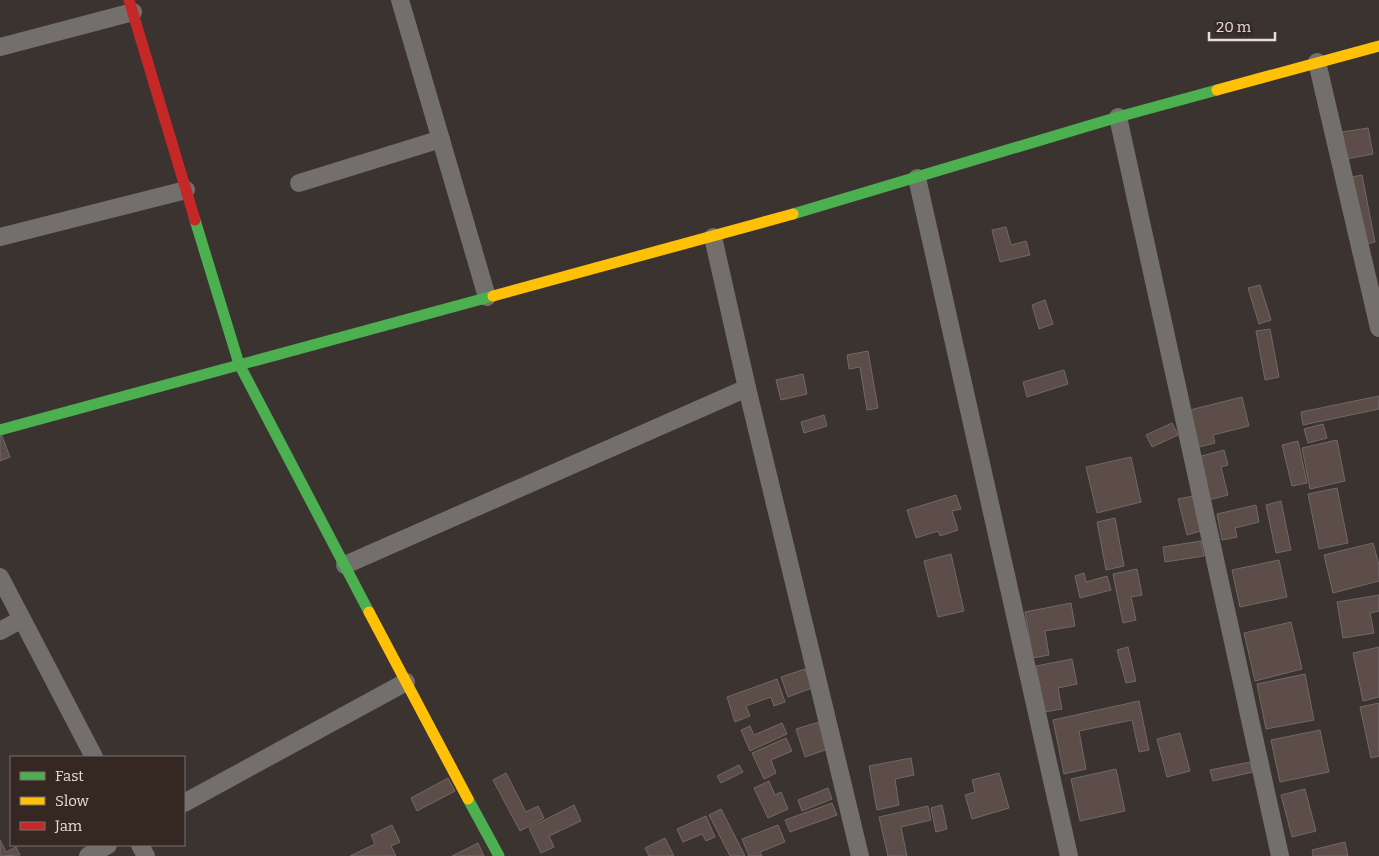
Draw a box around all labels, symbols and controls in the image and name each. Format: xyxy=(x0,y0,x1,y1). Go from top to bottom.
scale bar xyxy=(1209,10,1275,42)
text: 20 m xyxy=(1216,18,1252,36)
legend xyxy=(10,756,185,846)
text: Fast xyxy=(55,767,84,785)
text: Slow xyxy=(55,792,90,810)
text: Jam xyxy=(54,817,83,835)

